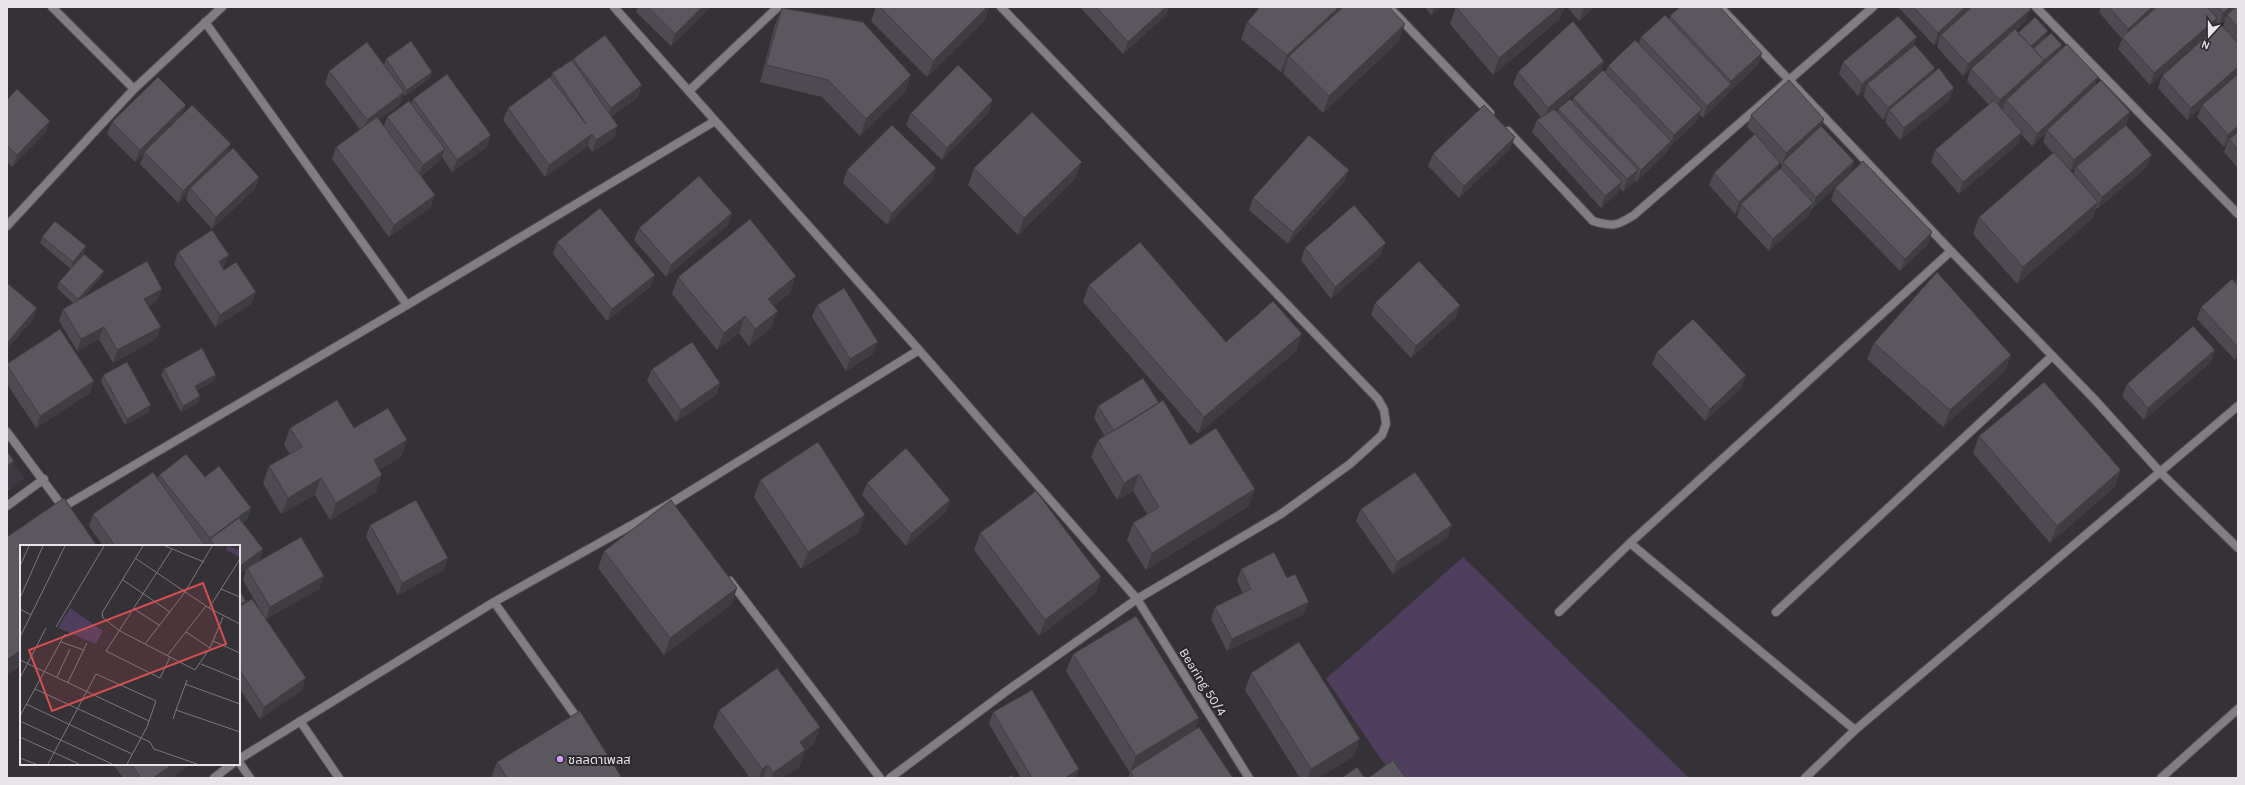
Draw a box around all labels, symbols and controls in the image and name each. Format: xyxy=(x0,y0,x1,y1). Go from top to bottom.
north arrow xyxy=(2189,16,2229,56)
text: N xyxy=(2200,37,2212,52)
inset map xyxy=(20,545,240,765)
street label: Bearing 50/4 xyxy=(1176,646,1230,718)
place label: ชลลดาเพลส xyxy=(568,752,631,767)
marker: ชลลดาเพลส xyxy=(555,754,565,764)

